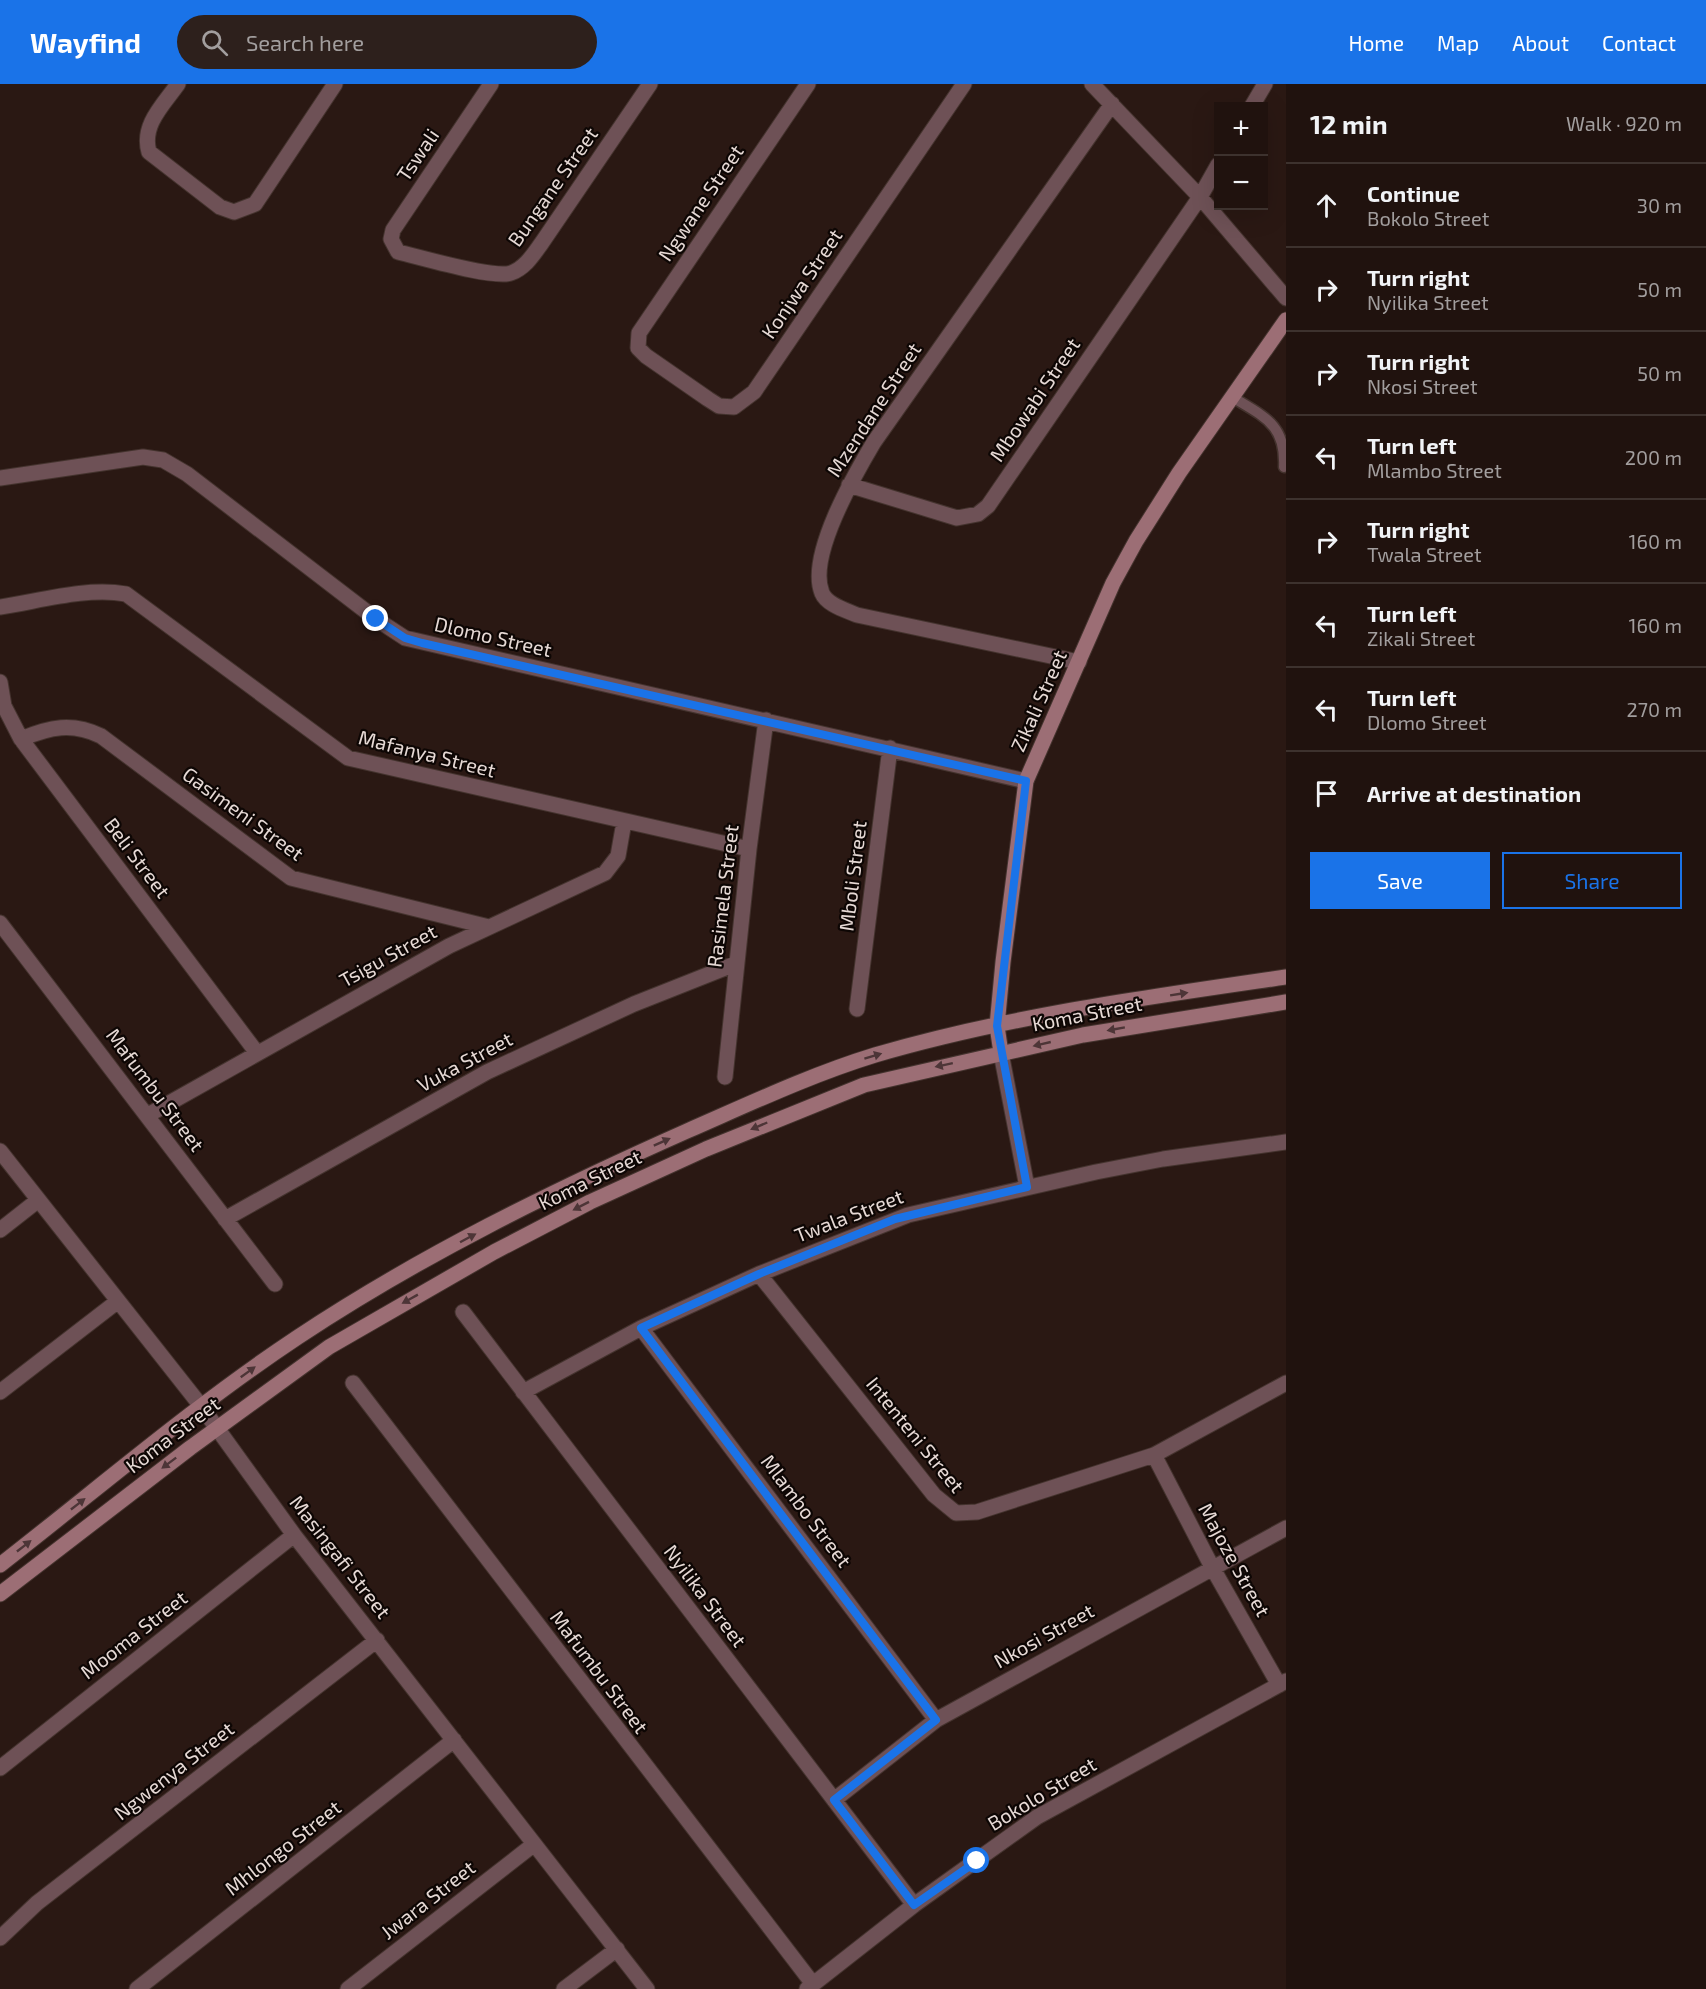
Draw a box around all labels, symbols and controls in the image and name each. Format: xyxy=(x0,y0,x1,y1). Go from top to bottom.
search box xyxy=(177,15,597,69)
text: Wayfind xyxy=(30,25,141,59)
icon: search xyxy=(198,26,231,59)
text: Search here xyxy=(246,29,364,55)
text: Home xyxy=(1348,30,1404,55)
text: Map xyxy=(1437,30,1479,55)
text: About xyxy=(1512,30,1569,55)
text: Contact xyxy=(1602,30,1676,55)
map controls xyxy=(1214,102,1268,210)
button: + xyxy=(1214,102,1268,156)
text: 12 min xyxy=(1310,108,1388,139)
text: Walk · 920 m xyxy=(1566,111,1682,135)
street label: Bungane Street xyxy=(502,122,602,251)
street label: Tswali xyxy=(391,124,443,185)
street label: Ngwane Street xyxy=(652,139,748,265)
button: − xyxy=(1214,156,1268,210)
text: Continue xyxy=(1367,180,1460,206)
icon: ahead xyxy=(1310,189,1343,222)
text: 30 m xyxy=(1637,193,1682,217)
text: Bokolo Street xyxy=(1367,206,1489,230)
street label: Konjwa Street xyxy=(756,224,847,343)
text: Turn right xyxy=(1367,264,1469,290)
icon: right xyxy=(1310,273,1343,306)
text: 50 m xyxy=(1637,277,1682,301)
text: Nyilika Street xyxy=(1367,290,1489,314)
street label: Mbowabi Street xyxy=(984,333,1085,466)
street label: Mzendane Street xyxy=(821,338,926,481)
text: Turn right xyxy=(1367,348,1469,374)
icon: right xyxy=(1310,357,1343,390)
text: 50 m xyxy=(1637,361,1682,385)
text: Nkosi Street xyxy=(1367,374,1478,398)
text: Turn left xyxy=(1367,432,1456,458)
icon: left xyxy=(1310,441,1343,474)
text: 200 m xyxy=(1625,445,1682,469)
text: Mlambo Street xyxy=(1367,458,1502,482)
text: Turn right xyxy=(1367,516,1469,542)
icon: right xyxy=(1310,525,1343,558)
text: 160 m xyxy=(1629,529,1682,553)
text: Twala Street xyxy=(1367,542,1482,566)
text: Turn left xyxy=(1367,600,1456,626)
route end xyxy=(362,605,388,631)
icon: left xyxy=(1310,609,1343,642)
street label: Dlomo Street xyxy=(432,611,555,661)
text: 160 m xyxy=(1629,613,1682,637)
text: Zikali Street xyxy=(1367,626,1475,650)
street label: Zikali Street xyxy=(1005,646,1071,755)
text: Turn left xyxy=(1367,684,1456,710)
icon: left xyxy=(1310,693,1343,726)
text: 270 m xyxy=(1626,697,1682,721)
text: Dlomo Street xyxy=(1367,710,1487,734)
street label: Mafanya Street xyxy=(356,724,499,782)
street label: Gasimeni Street xyxy=(178,761,309,865)
icon: arrive xyxy=(1310,777,1343,810)
text: Arrive at destination xyxy=(1367,780,1581,806)
street label: Beli Street xyxy=(100,813,176,902)
street label: Mboli Street xyxy=(833,819,871,933)
street label: Rasimela Street xyxy=(701,823,743,969)
button: Save xyxy=(1310,852,1490,909)
button: Share xyxy=(1502,852,1682,909)
street label: Tsigu Street xyxy=(335,918,441,992)
one-way arrow xyxy=(1169,989,1188,998)
street label: Koma Street xyxy=(1030,991,1144,1035)
street label: Mafumbu Street xyxy=(102,1023,210,1156)
one-way arrow xyxy=(1107,1025,1126,1034)
street label: Vuka Street xyxy=(413,1026,517,1096)
one-way arrow xyxy=(1032,1040,1051,1049)
one-way arrow xyxy=(864,1051,882,1061)
one-way arrow xyxy=(934,1061,953,1071)
one-way arrow xyxy=(750,1122,768,1132)
one-way arrow xyxy=(653,1138,670,1147)
street label: Koma Street xyxy=(534,1144,645,1214)
street label: Twala Street xyxy=(791,1183,907,1247)
one-way arrow xyxy=(572,1201,589,1211)
one-way arrow xyxy=(460,1233,477,1243)
one-way arrow xyxy=(401,1294,418,1304)
one-way arrow xyxy=(240,1366,256,1378)
street label: Intenteni Street xyxy=(862,1372,970,1497)
street label: Koma Street xyxy=(121,1391,224,1477)
street label: Mlambo Street xyxy=(757,1449,857,1572)
one-way arrow xyxy=(162,1457,177,1469)
street label: Masingafi Street xyxy=(285,1490,396,1623)
one-way arrow xyxy=(70,1498,85,1510)
street label: Majoze Street xyxy=(1194,1499,1276,1621)
one-way arrow xyxy=(17,1540,32,1552)
street label: Nyilika Street xyxy=(660,1540,752,1652)
street label: Mooma Street xyxy=(75,1585,192,1683)
street label: Nkosi Street xyxy=(989,1598,1098,1672)
street label: Mafumbu Street xyxy=(546,1605,654,1738)
street label: Ngwenya Street xyxy=(109,1716,238,1824)
street label: Bokolo Street xyxy=(983,1751,1100,1835)
street label: Mhlongo Street xyxy=(220,1794,345,1900)
route start xyxy=(963,1847,989,1873)
street label: Jwara Street xyxy=(375,1855,480,1944)

